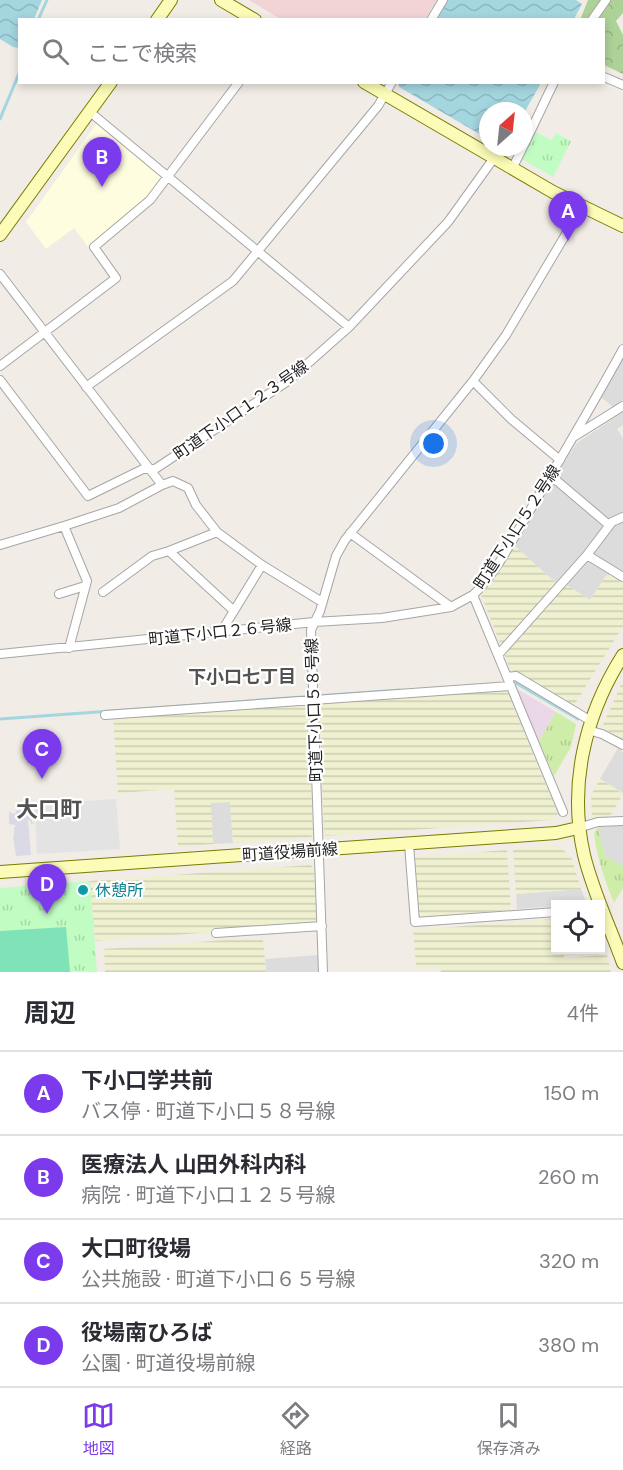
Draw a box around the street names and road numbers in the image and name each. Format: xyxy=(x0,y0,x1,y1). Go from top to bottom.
street label: 町道下小口１２３号線 xyxy=(169,356,313,464)
street label: 町道下小口５２号線 xyxy=(469,461,565,593)
street label: 町道下小口２６号線 xyxy=(147,614,293,650)
street label: 町道下小口５８号線 xyxy=(301,638,327,782)
street label: 町道役場前線 xyxy=(241,838,339,866)

